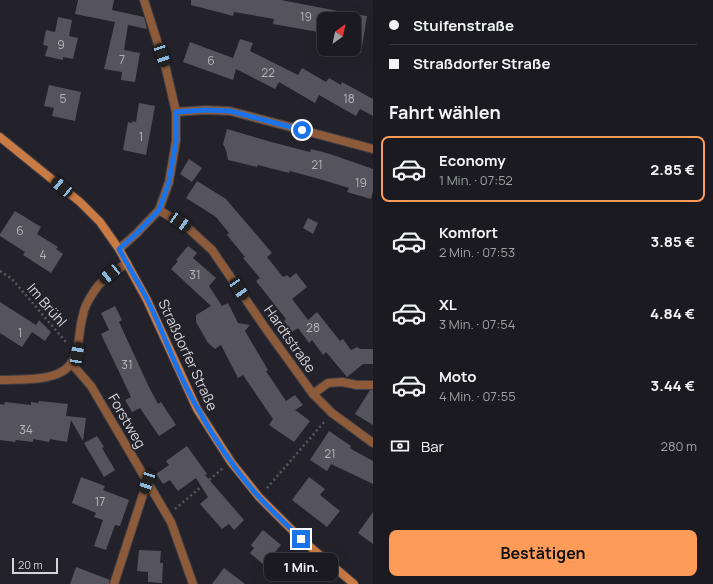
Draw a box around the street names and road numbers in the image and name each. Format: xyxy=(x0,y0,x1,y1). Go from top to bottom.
street label: Im Brühl xyxy=(23,279,71,330)
street label: Straßdorfer Straße xyxy=(154,296,223,414)
street label: Hardtstraße xyxy=(260,301,321,376)
street label: Forstweg xyxy=(104,390,151,451)

